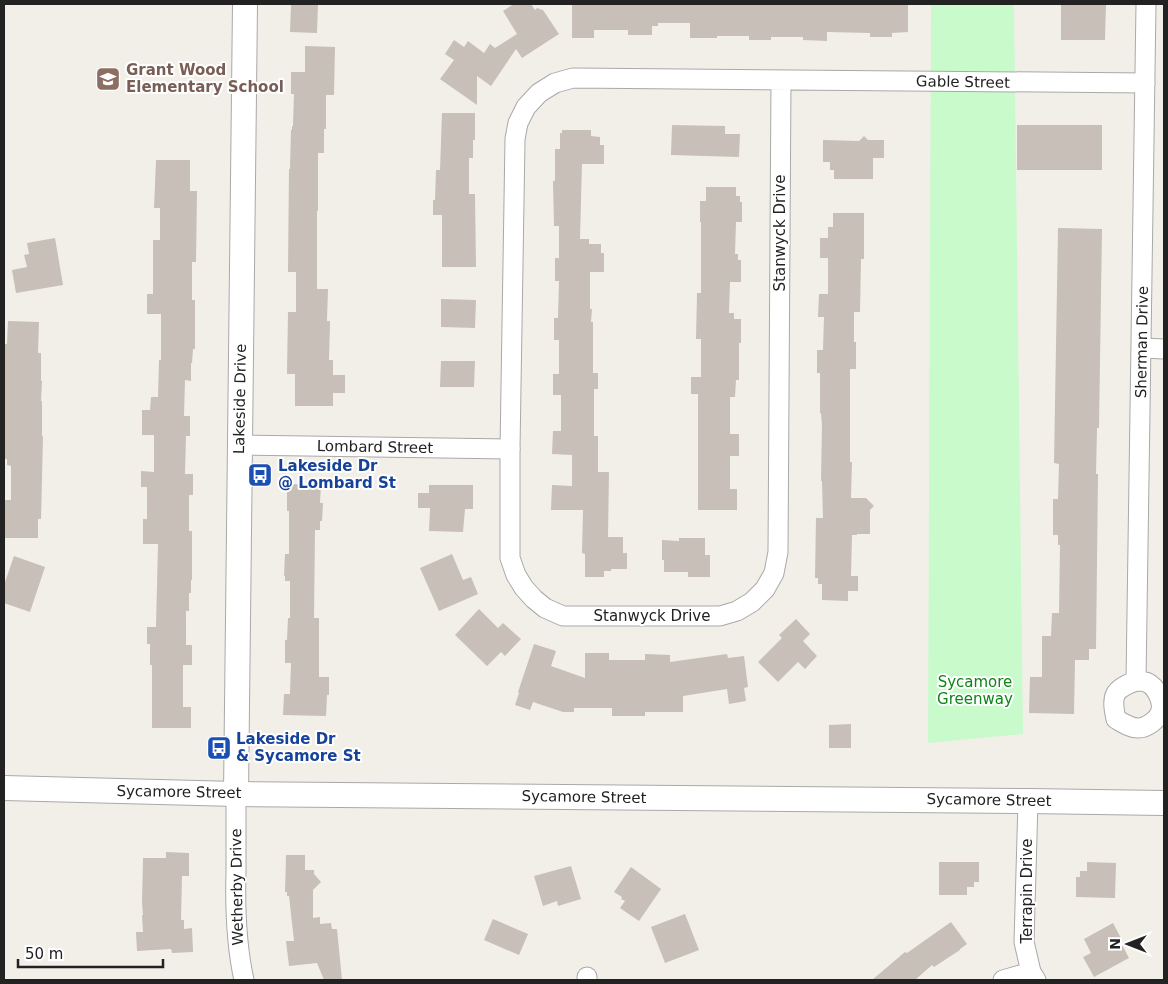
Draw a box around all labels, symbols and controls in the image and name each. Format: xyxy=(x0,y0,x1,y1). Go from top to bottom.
place label: Grant Wood Elementary School xyxy=(126,61,284,96)
school or university icon: Grant Wood Elementary School xyxy=(95,66,121,92)
street label: Gable Street xyxy=(916,72,1010,92)
street label: Stanwyck Drive xyxy=(771,175,789,291)
street label: Sherman Drive xyxy=(1132,286,1152,398)
street label: Lakeside Drive xyxy=(230,344,250,454)
street label: Lombard Street xyxy=(317,437,433,457)
place label: Lakeside Dr @ Lombard St xyxy=(278,457,396,492)
bus stop icon: Lakeside Dr @ Lombard St xyxy=(247,462,273,488)
street label: Stanwyck Drive xyxy=(594,607,710,625)
park label: Sycamore Greenway xyxy=(937,673,1013,708)
place label: Lakeside Dr & Sycamore St xyxy=(236,730,361,765)
bus stop icon: Lakeside Dr & Sycamore St xyxy=(206,735,232,761)
street label: Sycamore Street xyxy=(116,782,242,802)
street label: Sycamore Street xyxy=(521,787,647,807)
street label: Sycamore Street xyxy=(926,790,1052,810)
street label: Wetherby Drive xyxy=(227,828,247,946)
street label: Terrapin Drive xyxy=(1018,838,1036,945)
north arrow xyxy=(1103,919,1153,969)
scale bar xyxy=(18,936,162,968)
text: N xyxy=(1107,938,1123,950)
text: 50 m xyxy=(25,945,63,963)

